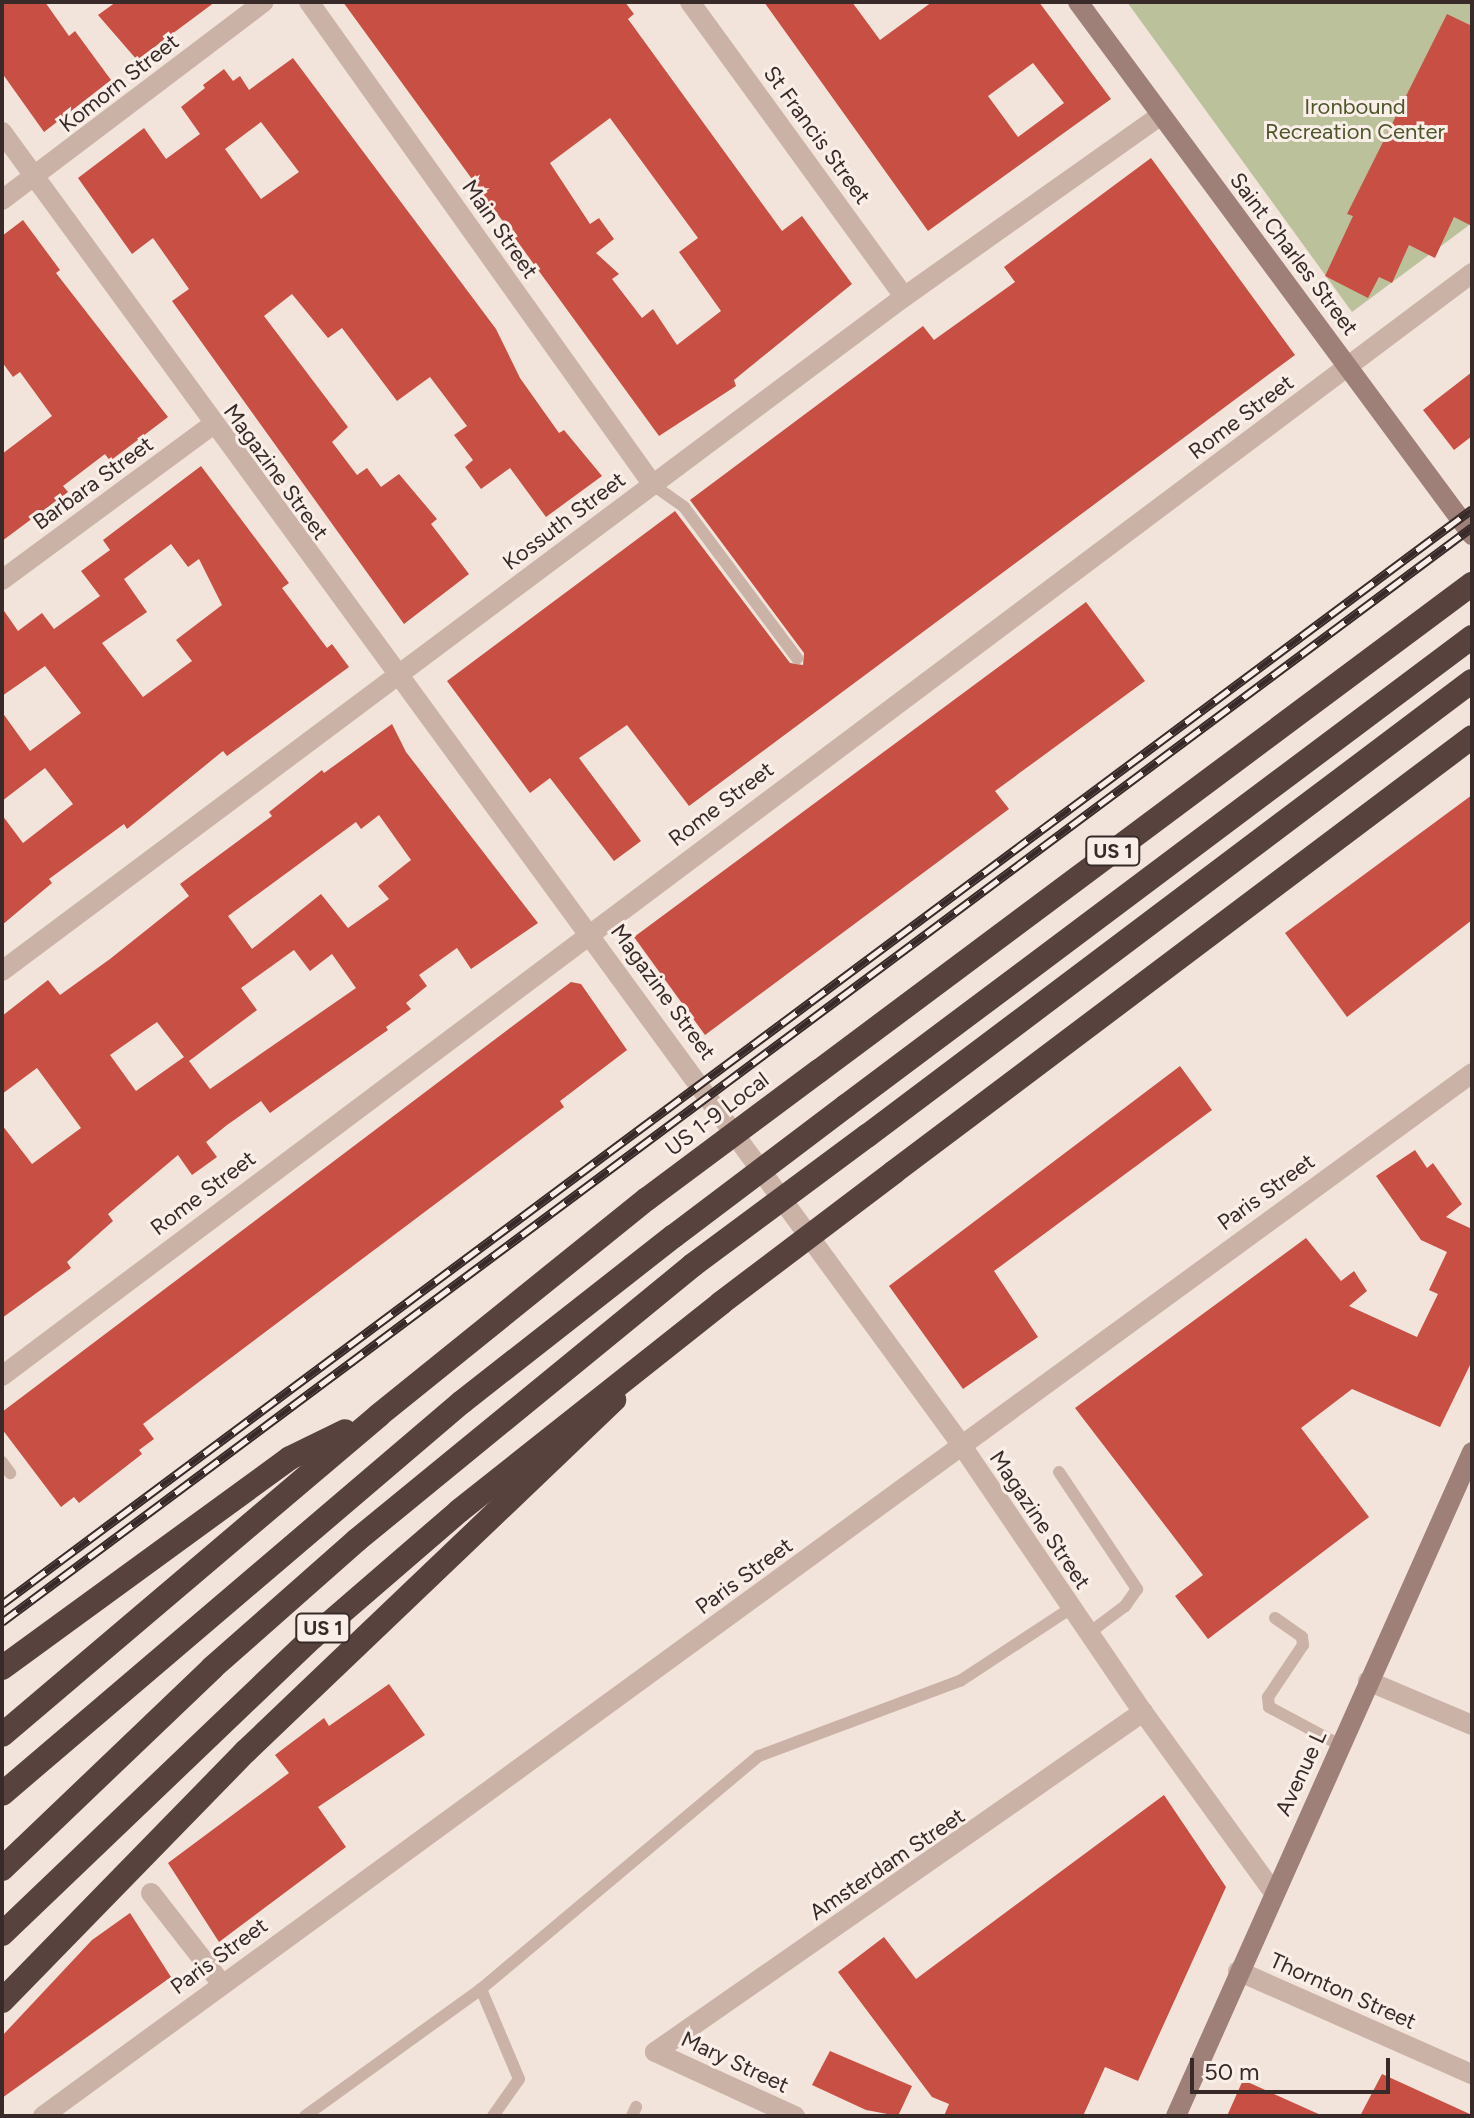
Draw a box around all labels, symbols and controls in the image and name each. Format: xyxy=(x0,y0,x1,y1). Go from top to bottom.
street label: Komorn Street xyxy=(54,28,184,138)
street label: St Francis Street xyxy=(758,61,876,209)
park label: Ironbound Recreation Center xyxy=(1265,93,1445,144)
street label: Saint Charles Street xyxy=(1224,167,1364,341)
street label: Main Street xyxy=(456,175,544,283)
street label: Rome Street xyxy=(1183,369,1299,465)
street label: Magazine Street xyxy=(218,399,334,545)
street label: Barbara Street xyxy=(28,431,158,535)
street label: Kossuth Street xyxy=(498,466,630,576)
street label: Rome Street xyxy=(663,756,779,852)
road number: US 1 xyxy=(1085,835,1141,867)
street label: Magazine Street xyxy=(605,919,721,1065)
street label: US 1-9 Local xyxy=(660,1067,774,1161)
street label: Rome Street xyxy=(145,1145,261,1241)
street label: Paris Street xyxy=(1212,1148,1320,1236)
street label: Magazine Street xyxy=(984,1446,1096,1594)
street label: Paris Street xyxy=(690,1532,798,1620)
road number: US 1 xyxy=(295,1612,351,1644)
street label: Avenue L xyxy=(1270,1726,1332,1820)
street label: Amsterdam Street xyxy=(804,1802,970,1926)
street label: Paris Street xyxy=(165,1912,273,2000)
street label: Thornton Street xyxy=(1266,1947,1420,2035)
street label: Mary Street xyxy=(677,2026,793,2098)
scale bar xyxy=(1194,2042,1394,2092)
text: 50 m xyxy=(1204,2057,1260,2086)

